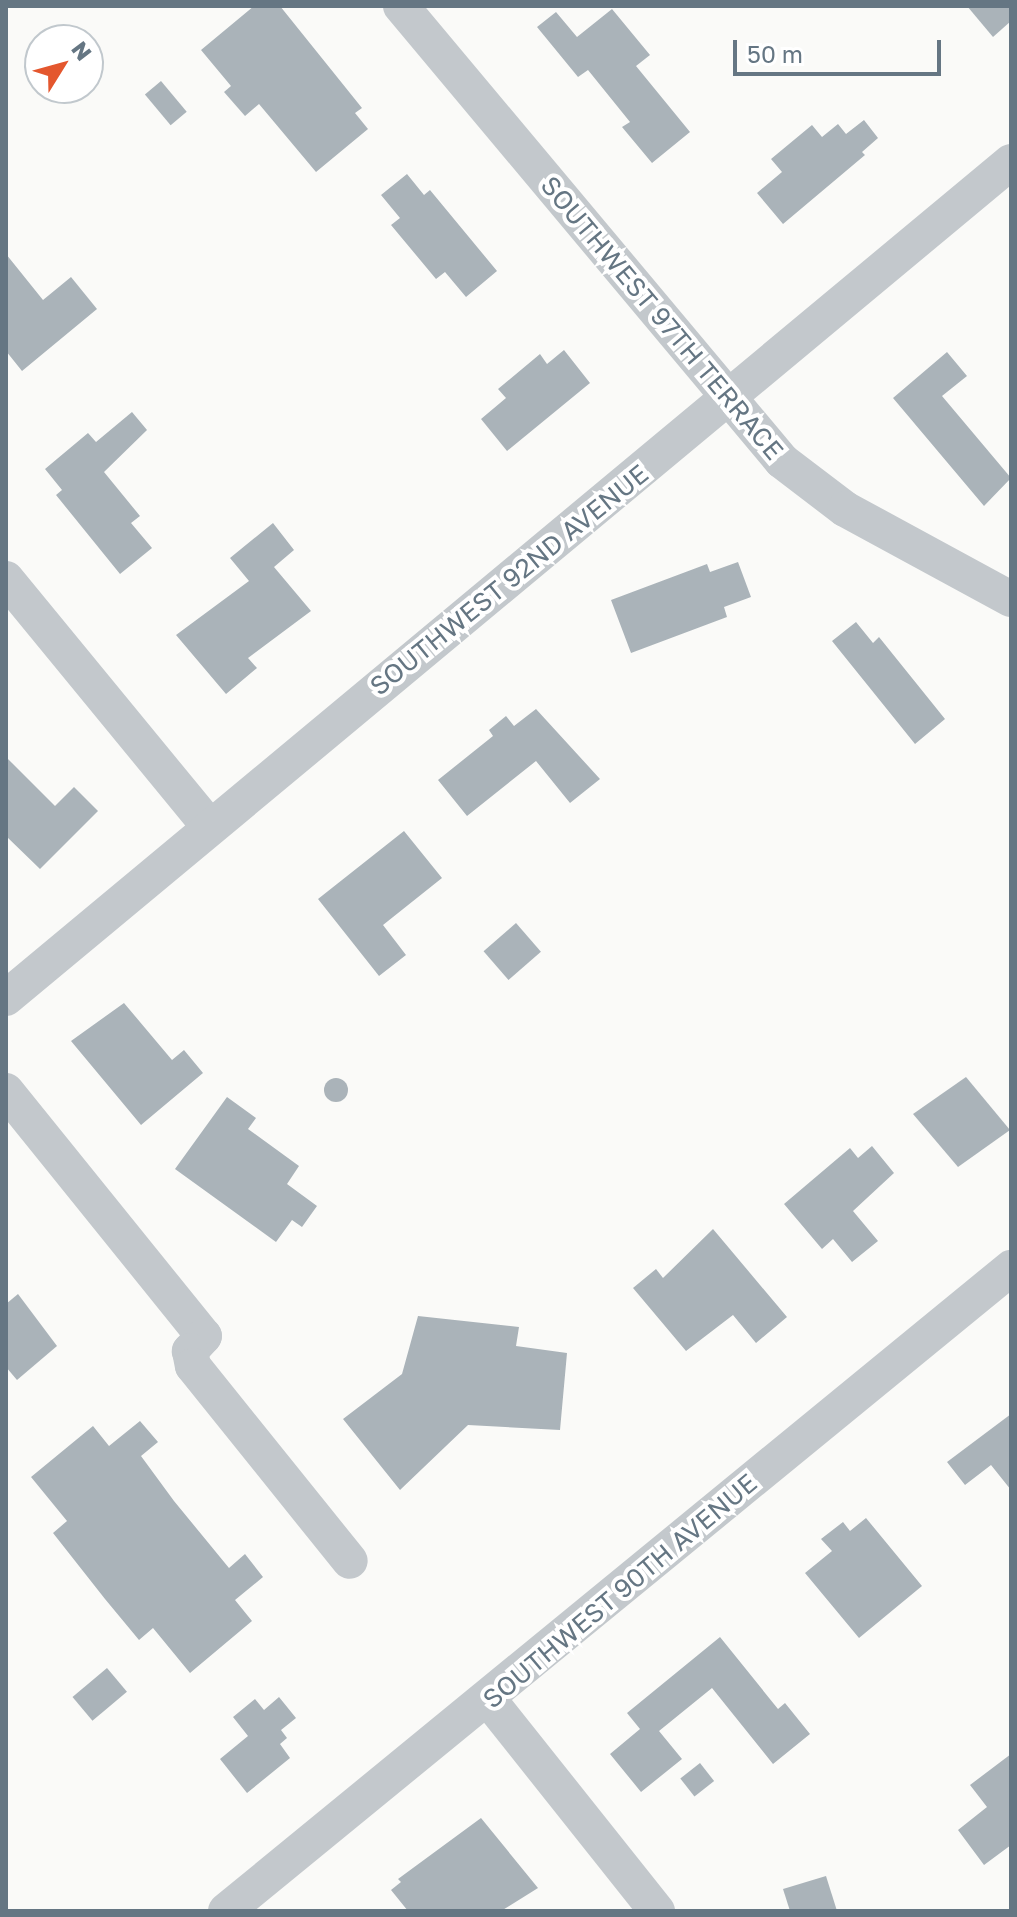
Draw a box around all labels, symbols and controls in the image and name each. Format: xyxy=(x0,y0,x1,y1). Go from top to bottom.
north arrow xyxy=(24,24,104,104)
scale bar xyxy=(737,24,945,74)
text: N xyxy=(66,36,98,65)
text: 50 m xyxy=(747,39,803,68)
street label: SOUTHWEST 97TH TERRACE xyxy=(534,170,790,466)
street label: SOUTHWEST 92ND AVENUE xyxy=(364,458,654,702)
street label: SOUTHWEST 90TH AVENUE xyxy=(477,1467,763,1715)

